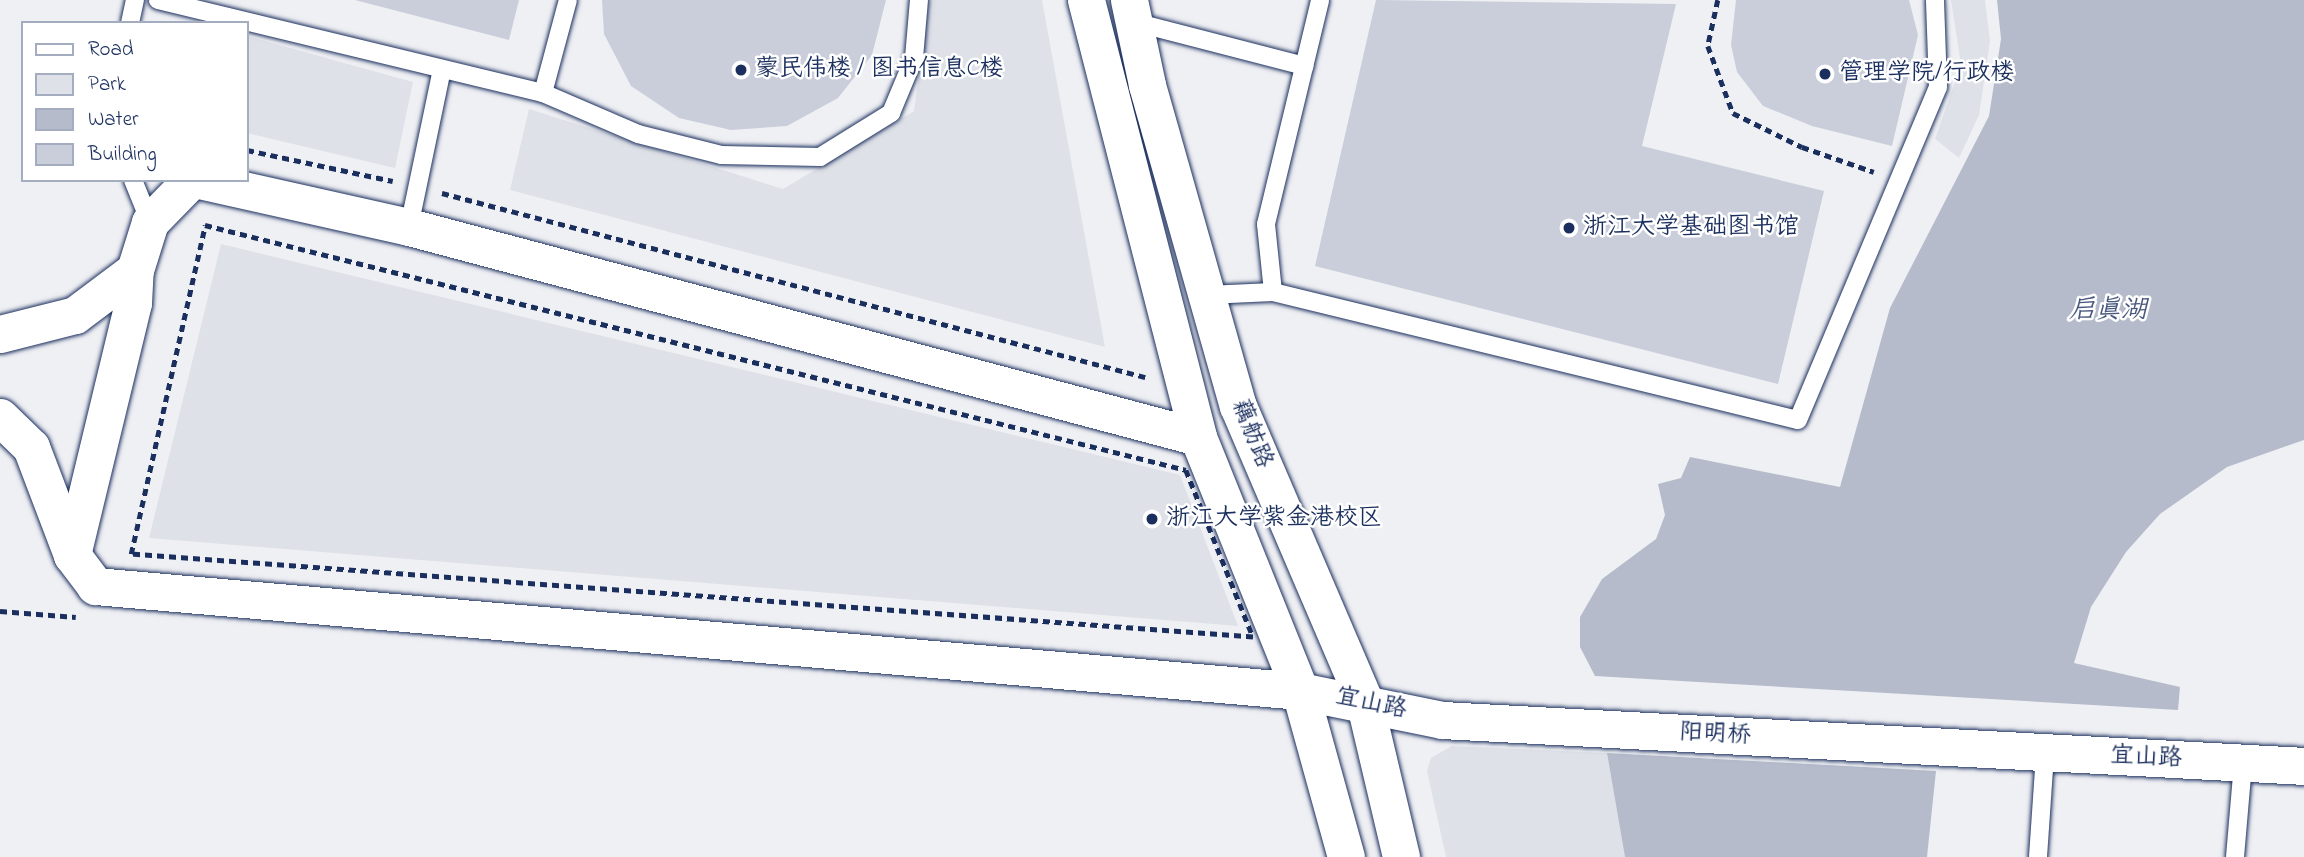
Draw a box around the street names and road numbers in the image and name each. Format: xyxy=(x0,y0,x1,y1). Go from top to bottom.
street label: 藕舫路 xyxy=(1224,395,1278,473)
street label: 宜山路 xyxy=(1333,682,1409,726)
street label: 阳明桥 xyxy=(1678,719,1752,751)
street label: 宜山路 xyxy=(2109,742,2183,774)

